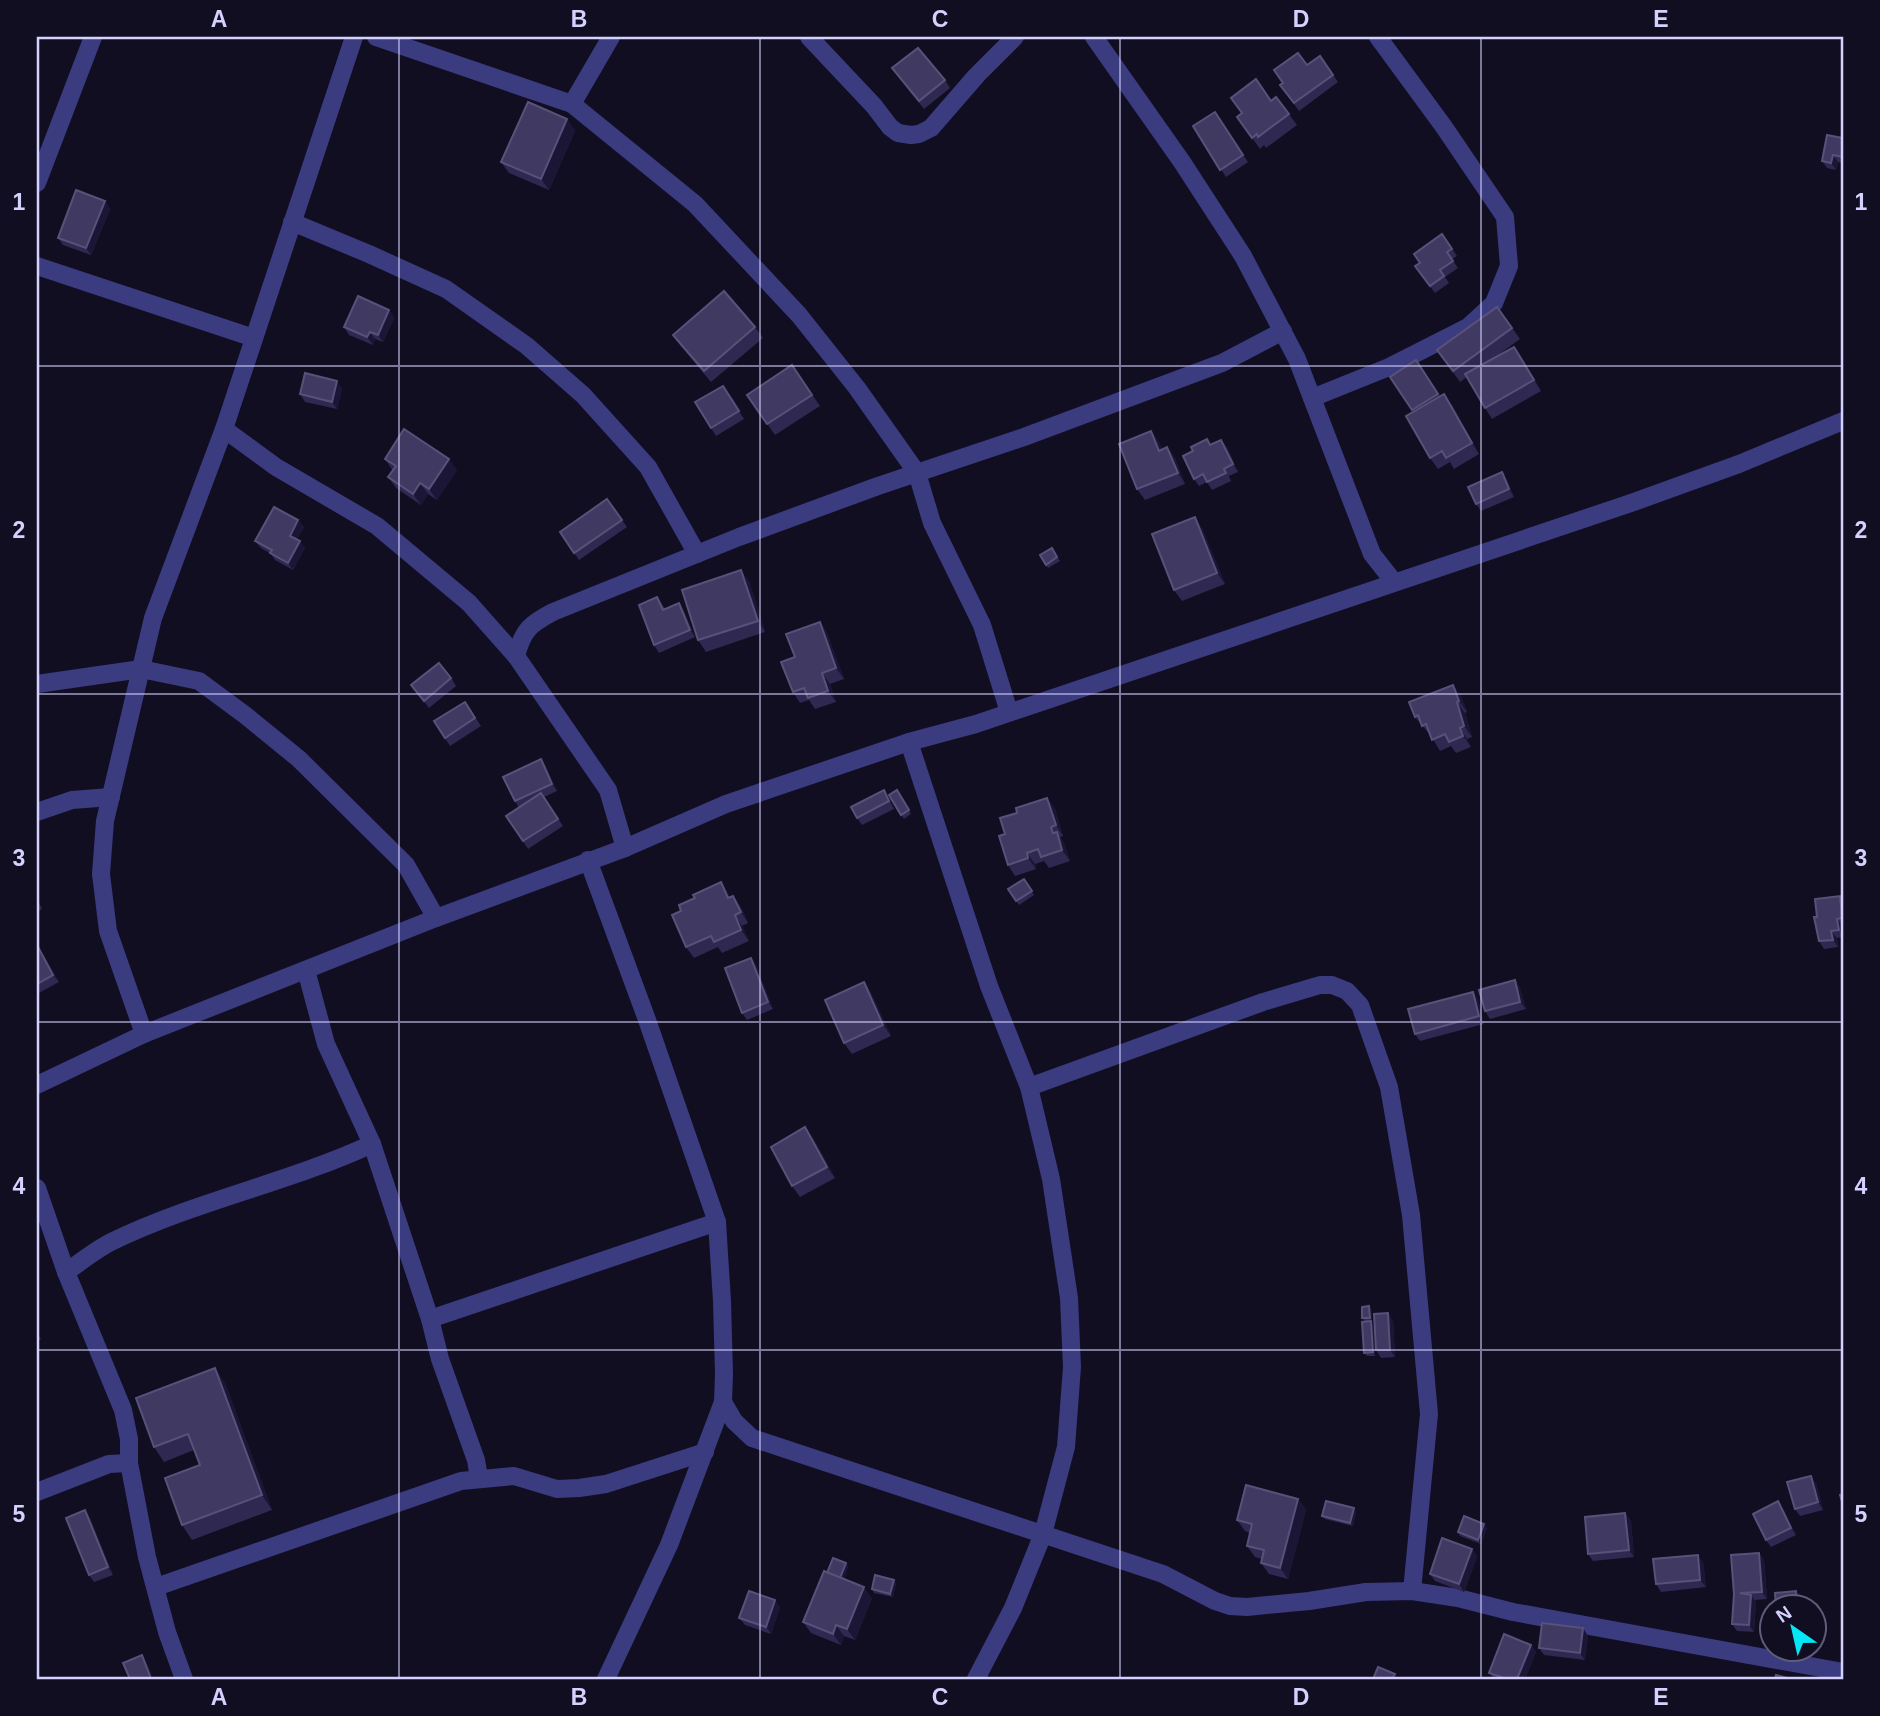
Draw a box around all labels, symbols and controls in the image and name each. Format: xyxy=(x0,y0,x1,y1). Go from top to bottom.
text: A xyxy=(211,6,227,32)
text: B xyxy=(571,6,587,32)
text: C xyxy=(932,6,948,32)
text: D xyxy=(1293,6,1309,32)
text: E xyxy=(1653,6,1669,32)
text: 1 xyxy=(13,189,26,215)
text: 1 xyxy=(1855,189,1868,215)
text: 2 xyxy=(13,517,25,543)
text: 2 xyxy=(1855,517,1867,543)
text: 3 xyxy=(13,845,25,871)
text: 3 xyxy=(1855,845,1867,871)
text: 4 xyxy=(13,1173,26,1199)
text: 4 xyxy=(1855,1173,1868,1199)
text: 5 xyxy=(13,1501,26,1527)
text: 5 xyxy=(1855,1501,1868,1527)
north arrow xyxy=(1758,1594,1828,1664)
text: N xyxy=(1772,1602,1795,1627)
text: A xyxy=(211,1684,227,1710)
text: B xyxy=(571,1684,587,1710)
text: C xyxy=(932,1684,948,1710)
text: D xyxy=(1293,1684,1309,1710)
text: E xyxy=(1653,1684,1669,1710)

